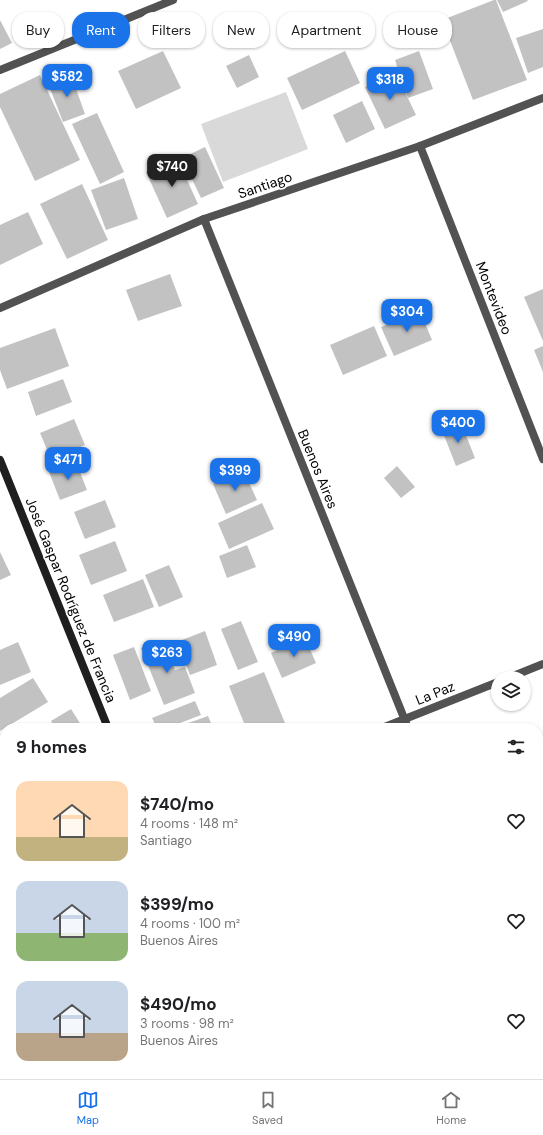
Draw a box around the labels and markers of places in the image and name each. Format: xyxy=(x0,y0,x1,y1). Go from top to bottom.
pin: $582 xyxy=(43,64,91,98)
pin: $318 xyxy=(366,67,414,101)
pin: $740 xyxy=(148,154,196,188)
pin: $304 xyxy=(383,299,431,333)
pin: $400 xyxy=(434,410,482,444)
pin: $471 xyxy=(44,447,92,481)
pin: $399 xyxy=(211,458,259,492)
pin: $490 xyxy=(270,624,318,658)
pin: $263 xyxy=(143,640,191,674)

